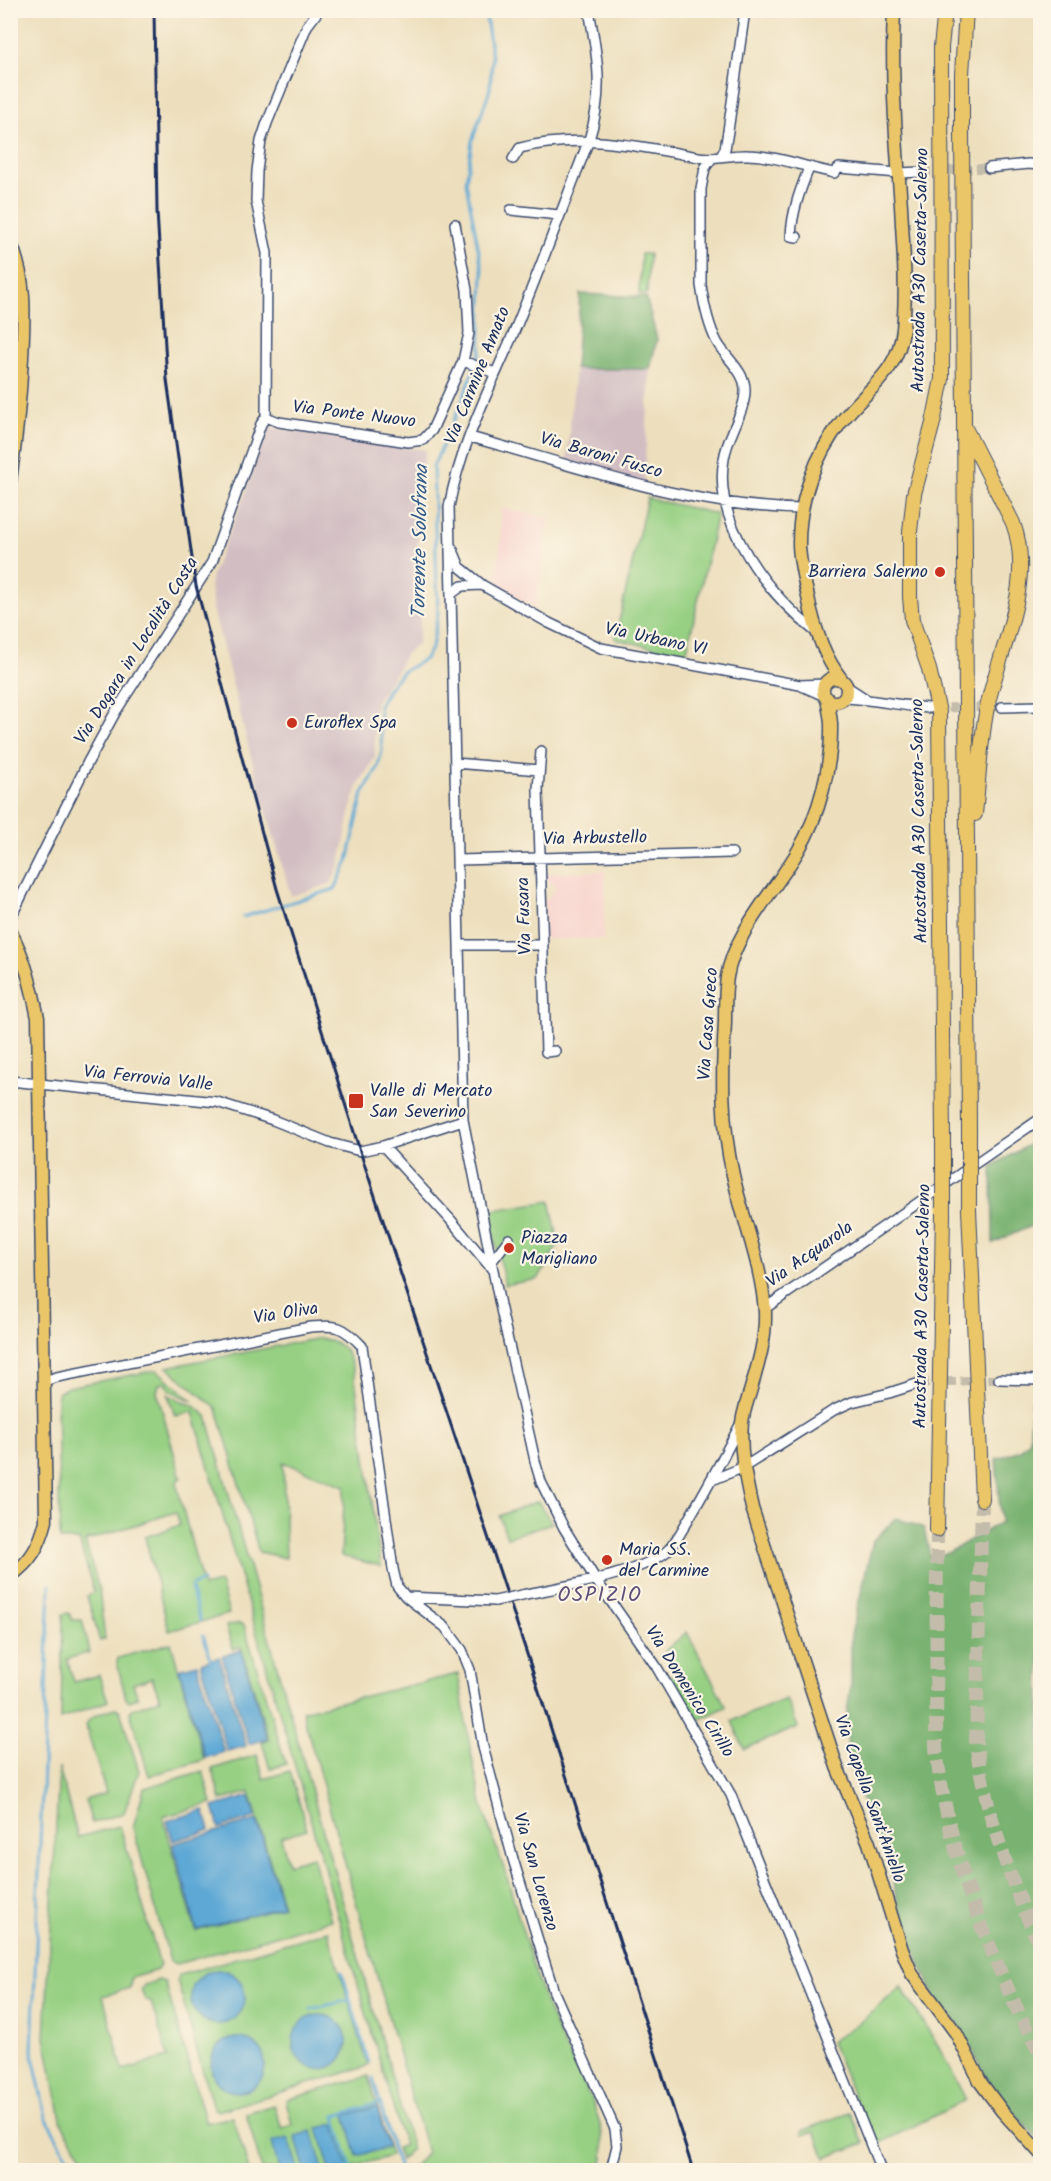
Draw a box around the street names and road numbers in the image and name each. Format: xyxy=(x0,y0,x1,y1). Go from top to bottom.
street label: Autostrada A30 Caserta-Salerno xyxy=(904,147,938,393)
street label: Via Carmine Amato xyxy=(437,302,519,450)
street label: Via Ponte Nuovo xyxy=(291,393,417,437)
street label: Via Baroni Fusco xyxy=(536,425,666,487)
street label: Via Dogara in Località Costa xyxy=(67,551,207,751)
street label: Via Urbano VI xyxy=(602,615,710,665)
street label: Autostrada A30 Caserta-Salerno xyxy=(903,698,937,944)
street label: Via Arbustello xyxy=(543,824,647,854)
street label: Via Fusara xyxy=(509,876,541,956)
street label: Via Casa Greco xyxy=(691,966,727,1082)
street label: Via Ferrovia Valle xyxy=(82,1058,214,1100)
street label: Autostrada A30 Caserta-Salerno xyxy=(906,1183,940,1429)
street label: Via Acquarola xyxy=(760,1214,860,1296)
street label: Via Oliva xyxy=(251,1295,321,1333)
street label: Via Domenico Cirillo xyxy=(637,1620,741,1764)
street label: Via Capella Sant'Aniello xyxy=(825,1711,913,1887)
street label: Via San Lorenzo xyxy=(504,1809,566,1935)

